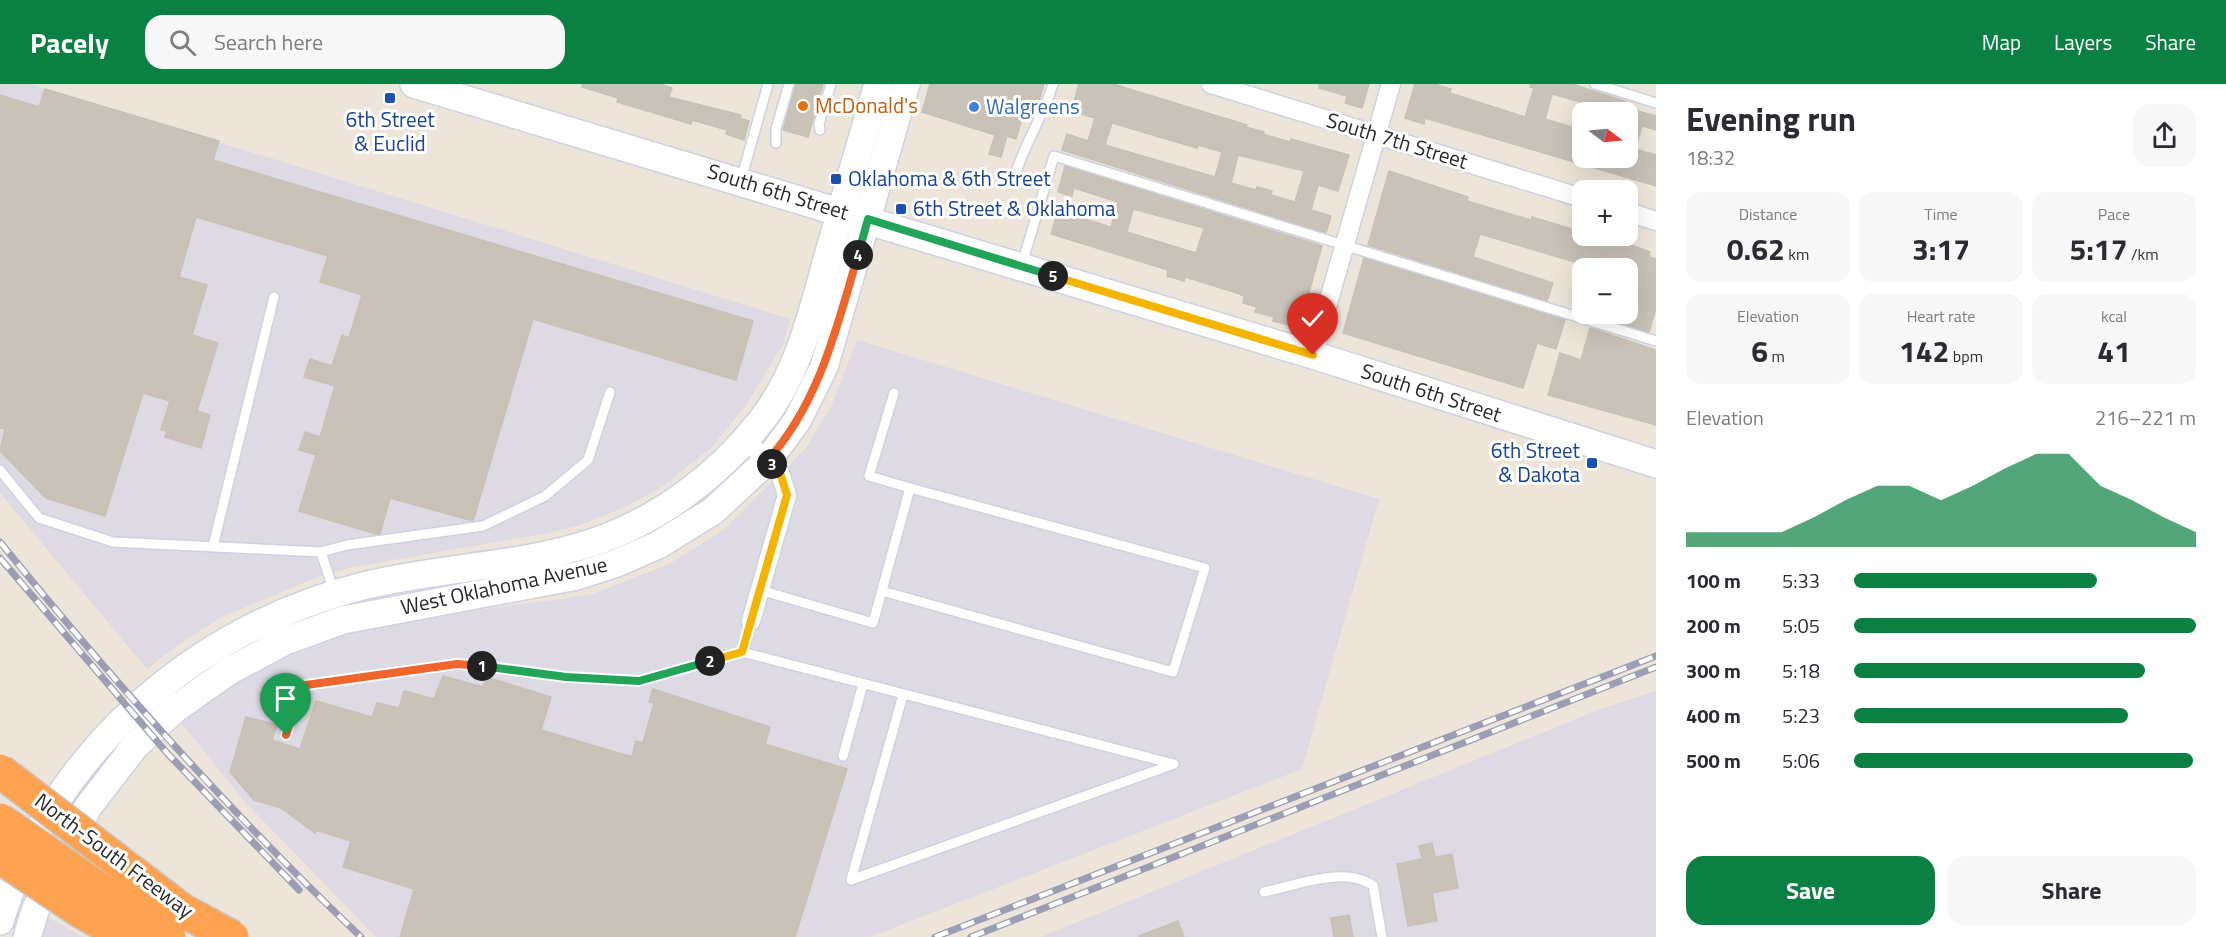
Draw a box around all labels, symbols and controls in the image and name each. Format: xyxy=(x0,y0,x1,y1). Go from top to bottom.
search box xyxy=(145,15,565,69)
text: Pacely xyxy=(30,21,109,64)
text: Search here xyxy=(214,25,323,59)
icon: search xyxy=(166,26,199,59)
text: Map xyxy=(1982,26,2021,58)
text: Layers xyxy=(2054,26,2112,58)
text: Share xyxy=(2145,26,2196,58)
place label: McDonald's xyxy=(815,89,918,121)
place label: Walgreens xyxy=(986,90,1080,122)
marker: 6th Street & Euclid xyxy=(383,91,397,105)
text: Evening run xyxy=(1686,94,1856,144)
marker: McDonald's xyxy=(796,99,810,113)
marker: Walgreens xyxy=(967,100,981,114)
north arrow xyxy=(1572,102,1638,168)
map controls xyxy=(1572,102,1638,324)
place label: 6th Street & Euclid xyxy=(345,103,435,159)
street label: South 7th Street xyxy=(1323,103,1472,177)
button: share xyxy=(2133,104,2196,167)
text: 18:32 xyxy=(1686,142,1735,173)
street label: South 6th Street xyxy=(704,154,853,228)
place label: Oklahoma & 6th Street xyxy=(848,162,1051,194)
marker: Oklahoma & 6th Street xyxy=(829,172,843,186)
button: + xyxy=(1572,180,1638,246)
place label: 6th Street & Oklahoma xyxy=(913,192,1116,224)
marker: 6th Street & Oklahoma xyxy=(894,202,908,216)
text: Distance xyxy=(1739,202,1797,226)
text: Time xyxy=(1924,202,1958,226)
text: Pace xyxy=(2098,202,2130,226)
text: 0.62 xyxy=(1727,226,1785,272)
text: 3:17 xyxy=(1912,226,1970,272)
text: 5:17 xyxy=(2069,226,2127,272)
pin: 4 xyxy=(843,240,873,270)
text: km xyxy=(1785,242,1809,266)
text: /km xyxy=(2127,242,2159,266)
text: 4 xyxy=(854,243,862,267)
button: − xyxy=(1572,258,1638,324)
pin: 5 xyxy=(1038,261,1068,291)
text: 5 xyxy=(1049,264,1057,288)
pin xyxy=(1287,293,1338,355)
icon: check xyxy=(1296,302,1329,335)
text: Elevation xyxy=(1737,304,1799,328)
text: Heart rate xyxy=(1907,304,1975,328)
text: kcal xyxy=(2101,304,2127,328)
text: 6 xyxy=(1751,328,1768,374)
text: 142 xyxy=(1899,328,1949,374)
text: 41 xyxy=(2097,328,2131,374)
text: m xyxy=(1768,344,1785,368)
text: bpm xyxy=(1949,344,1983,368)
street label: South 6th Street xyxy=(1357,354,1506,430)
text: Elevation xyxy=(1686,402,1764,433)
text: 216–221 m xyxy=(2095,402,2196,433)
place label: 6th Street & Dakota xyxy=(1491,434,1581,490)
pin: 3 xyxy=(757,449,787,479)
text: 3 xyxy=(768,452,776,476)
marker: 6th Street & Dakota xyxy=(1585,456,1599,470)
street label: West Oklahoma Avenue xyxy=(397,547,610,623)
text: 100 m xyxy=(1686,565,1741,596)
text: 5:33 xyxy=(1782,565,1820,596)
text: 200 m xyxy=(1686,610,1741,641)
text: 5:05 xyxy=(1782,610,1820,641)
pin: 2 xyxy=(695,646,725,676)
text: 2 xyxy=(706,649,714,673)
pin: 1 xyxy=(467,651,497,681)
text: 1 xyxy=(478,654,486,678)
text: 300 m xyxy=(1686,655,1741,686)
text: 5:18 xyxy=(1782,655,1820,686)
pin xyxy=(260,673,311,735)
icon: arrive xyxy=(269,682,302,715)
text: 400 m xyxy=(1686,700,1741,731)
text: 5:23 xyxy=(1782,700,1820,731)
text: 500 m xyxy=(1686,745,1741,776)
text: 5:06 xyxy=(1782,745,1820,776)
street label: North-South Freeway xyxy=(28,785,201,926)
button: Save xyxy=(1686,856,1935,925)
button: Share xyxy=(1947,856,2196,925)

